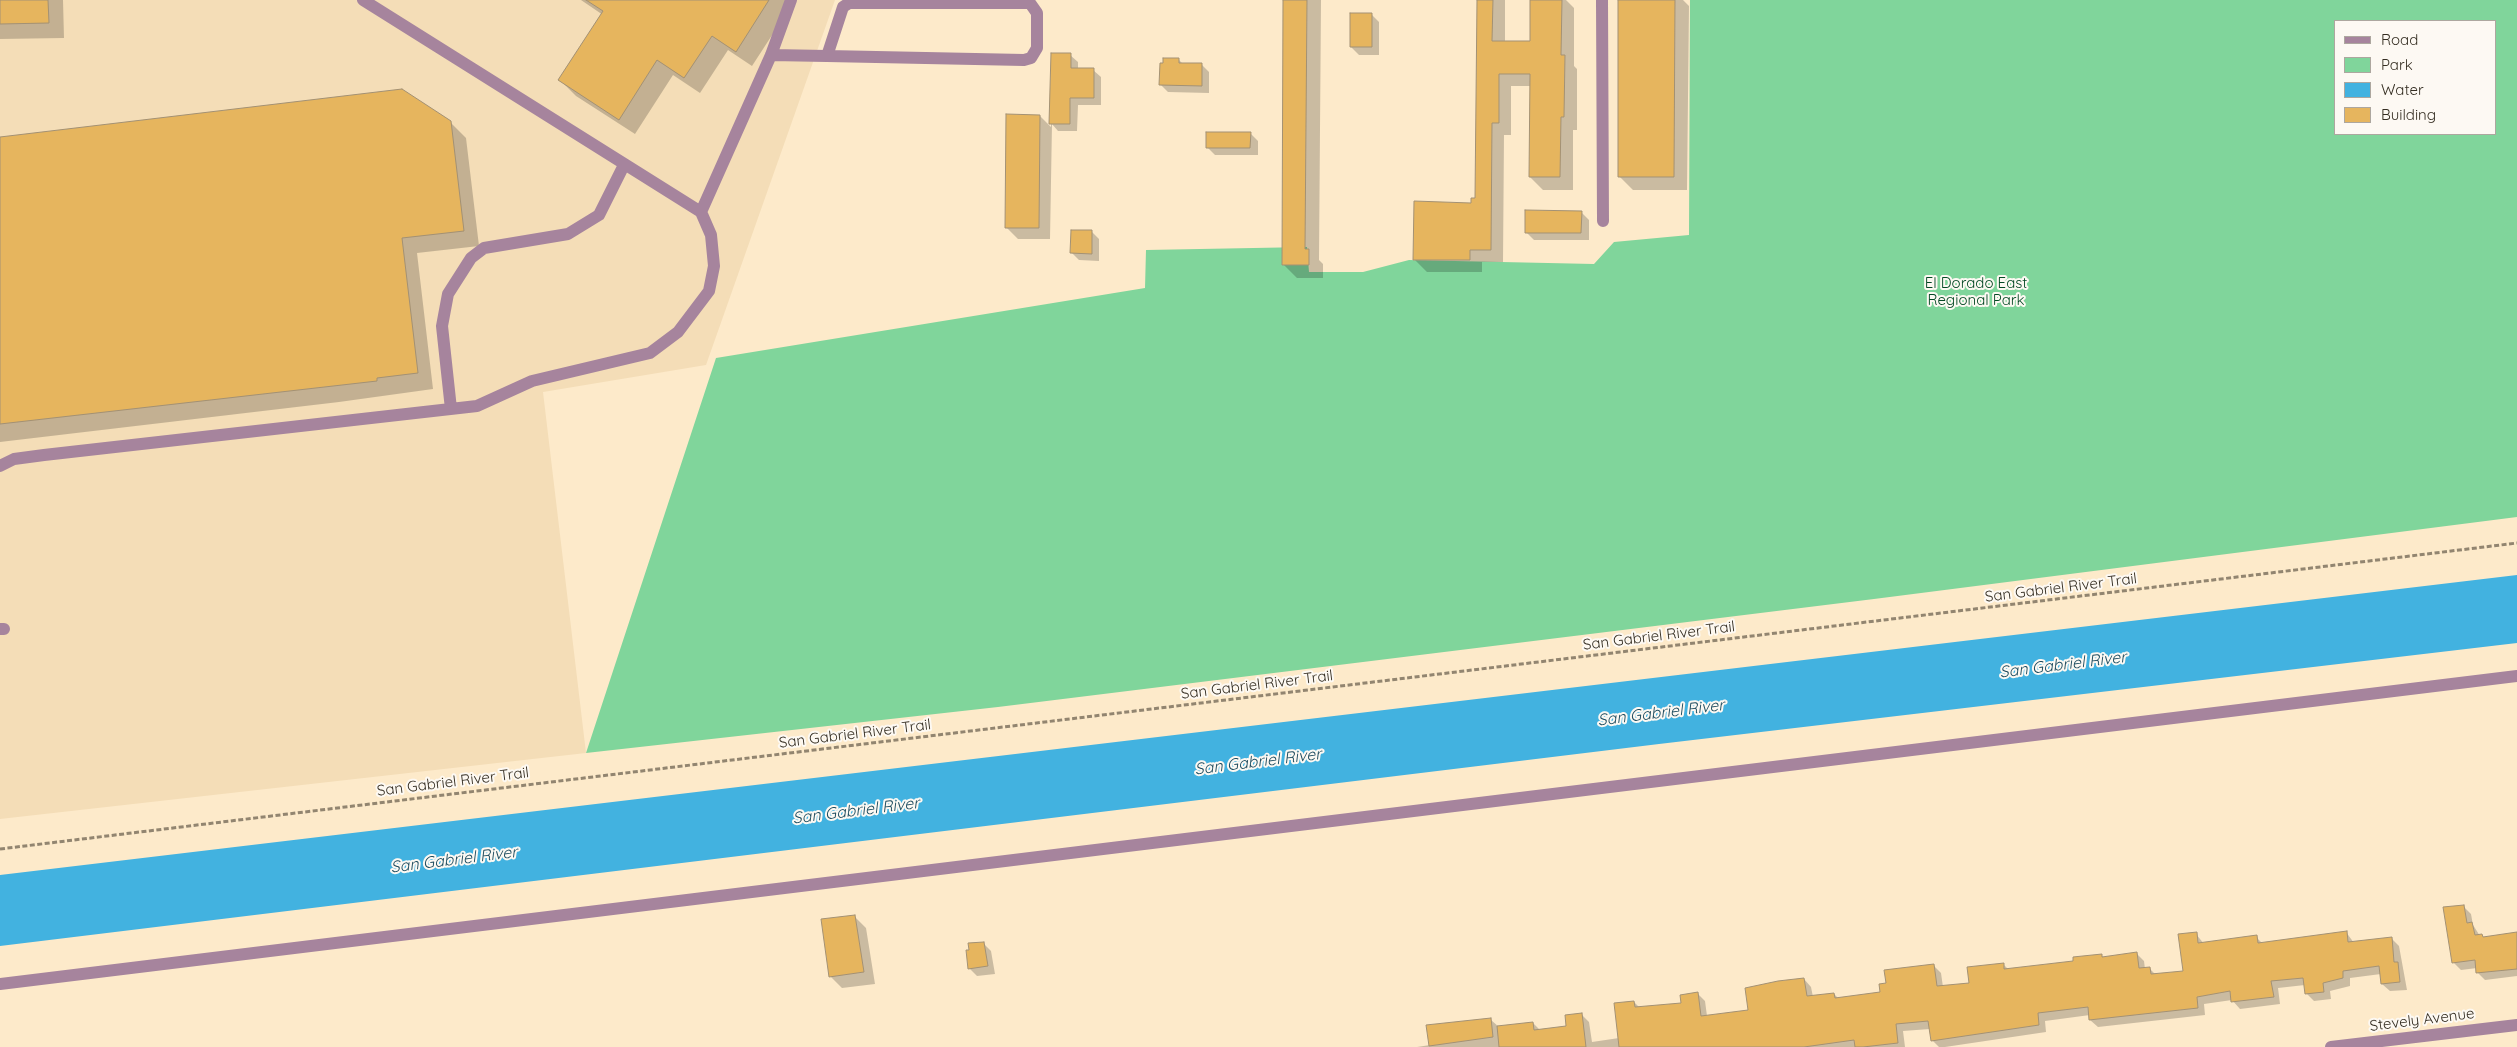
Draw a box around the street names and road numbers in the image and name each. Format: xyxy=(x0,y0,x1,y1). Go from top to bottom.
street label: San Gabriel River Trail xyxy=(1984,570,2138,606)
street label: San Gabriel River Trail xyxy=(1582,618,1736,654)
street label: San Gabriel River Trail xyxy=(1180,667,1334,703)
street label: San Gabriel River Trail xyxy=(778,716,932,752)
street label: San Gabriel River Trail xyxy=(376,764,530,800)
street label: Stevely Avenue xyxy=(2369,1005,2475,1035)

